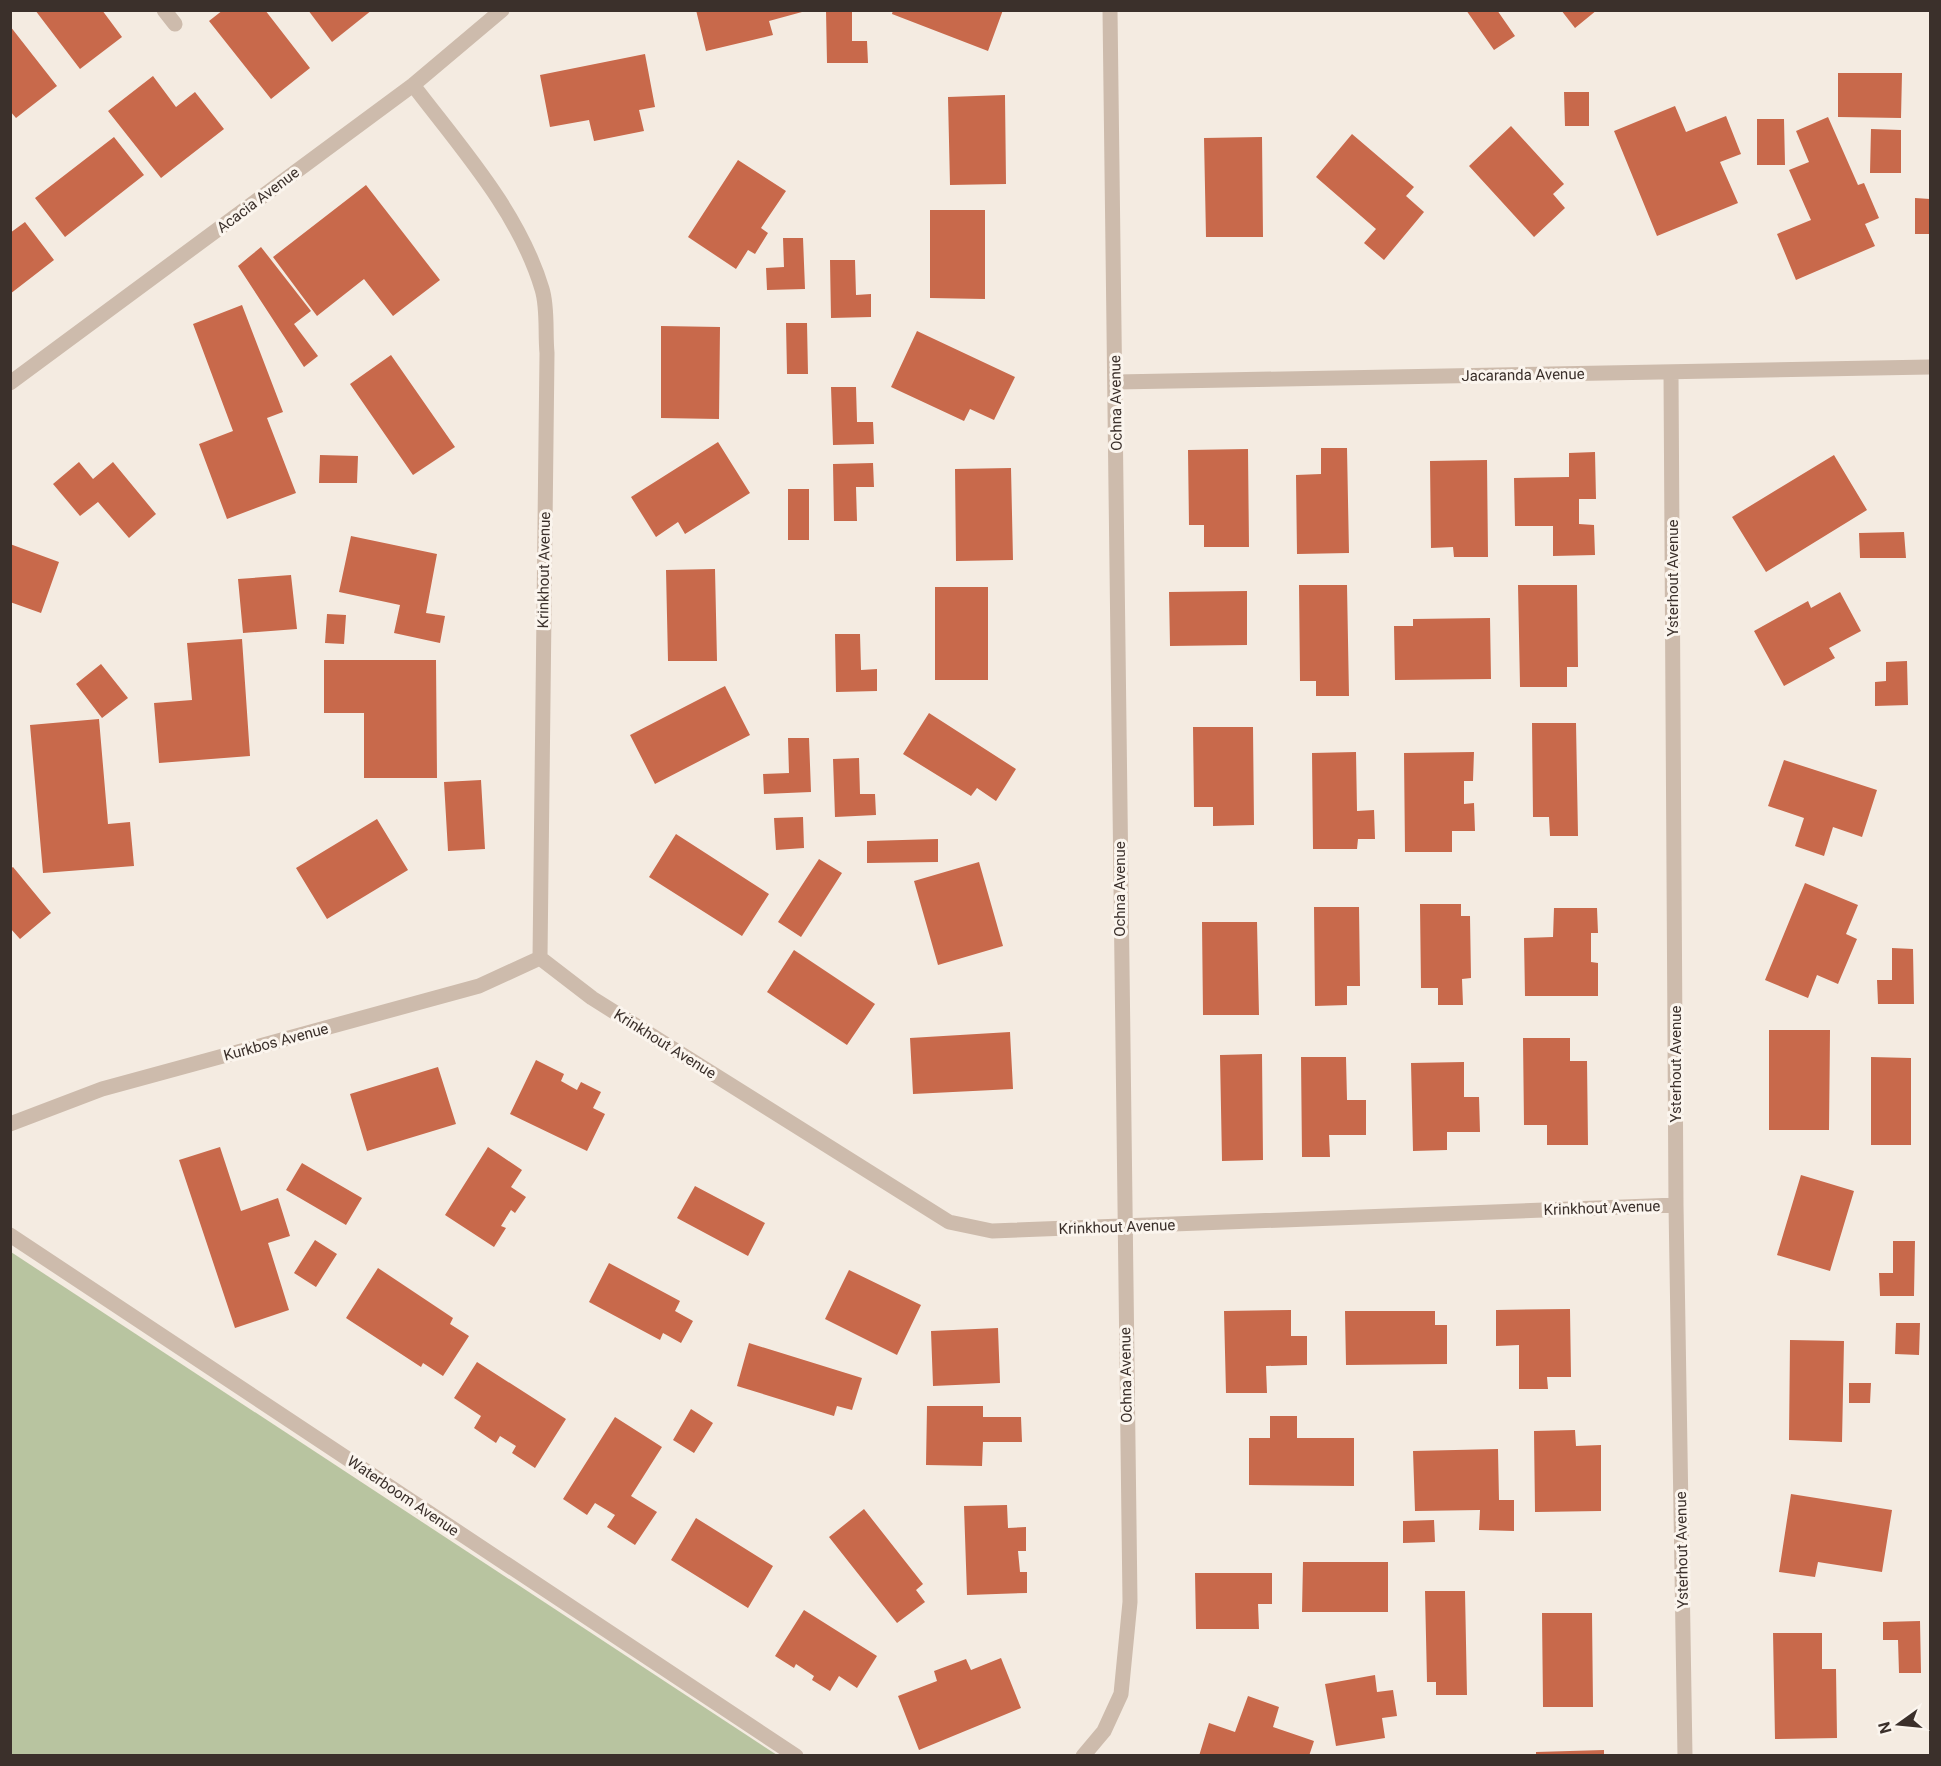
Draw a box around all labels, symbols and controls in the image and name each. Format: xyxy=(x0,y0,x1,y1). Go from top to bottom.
street label: Acacia Avenue xyxy=(213,163,303,237)
street label: Ochna Avenue xyxy=(1106,355,1126,451)
street label: Jacaranda Avenue xyxy=(1461,365,1585,385)
street label: Krinkhout Avenue xyxy=(534,511,554,629)
street label: Ysterhout Avenue xyxy=(1664,519,1682,637)
street label: Ochna Avenue xyxy=(1111,841,1129,937)
street label: Krinkhout Avenue xyxy=(611,1005,719,1083)
street label: Ysterhout Avenue xyxy=(1667,1005,1685,1123)
street label: Kurkbos Avenue xyxy=(222,1019,330,1065)
street label: Krinkhout Avenue xyxy=(1543,1197,1661,1219)
street label: Krinkhout Avenue xyxy=(1058,1216,1176,1238)
street label: Ochna Avenue xyxy=(1116,1327,1136,1423)
street label: Waterboom Avenue xyxy=(344,1452,462,1540)
street label: Ysterhout Avenue xyxy=(1672,1491,1692,1609)
north arrow xyxy=(1869,1694,1929,1754)
text: N xyxy=(1874,1720,1896,1736)

